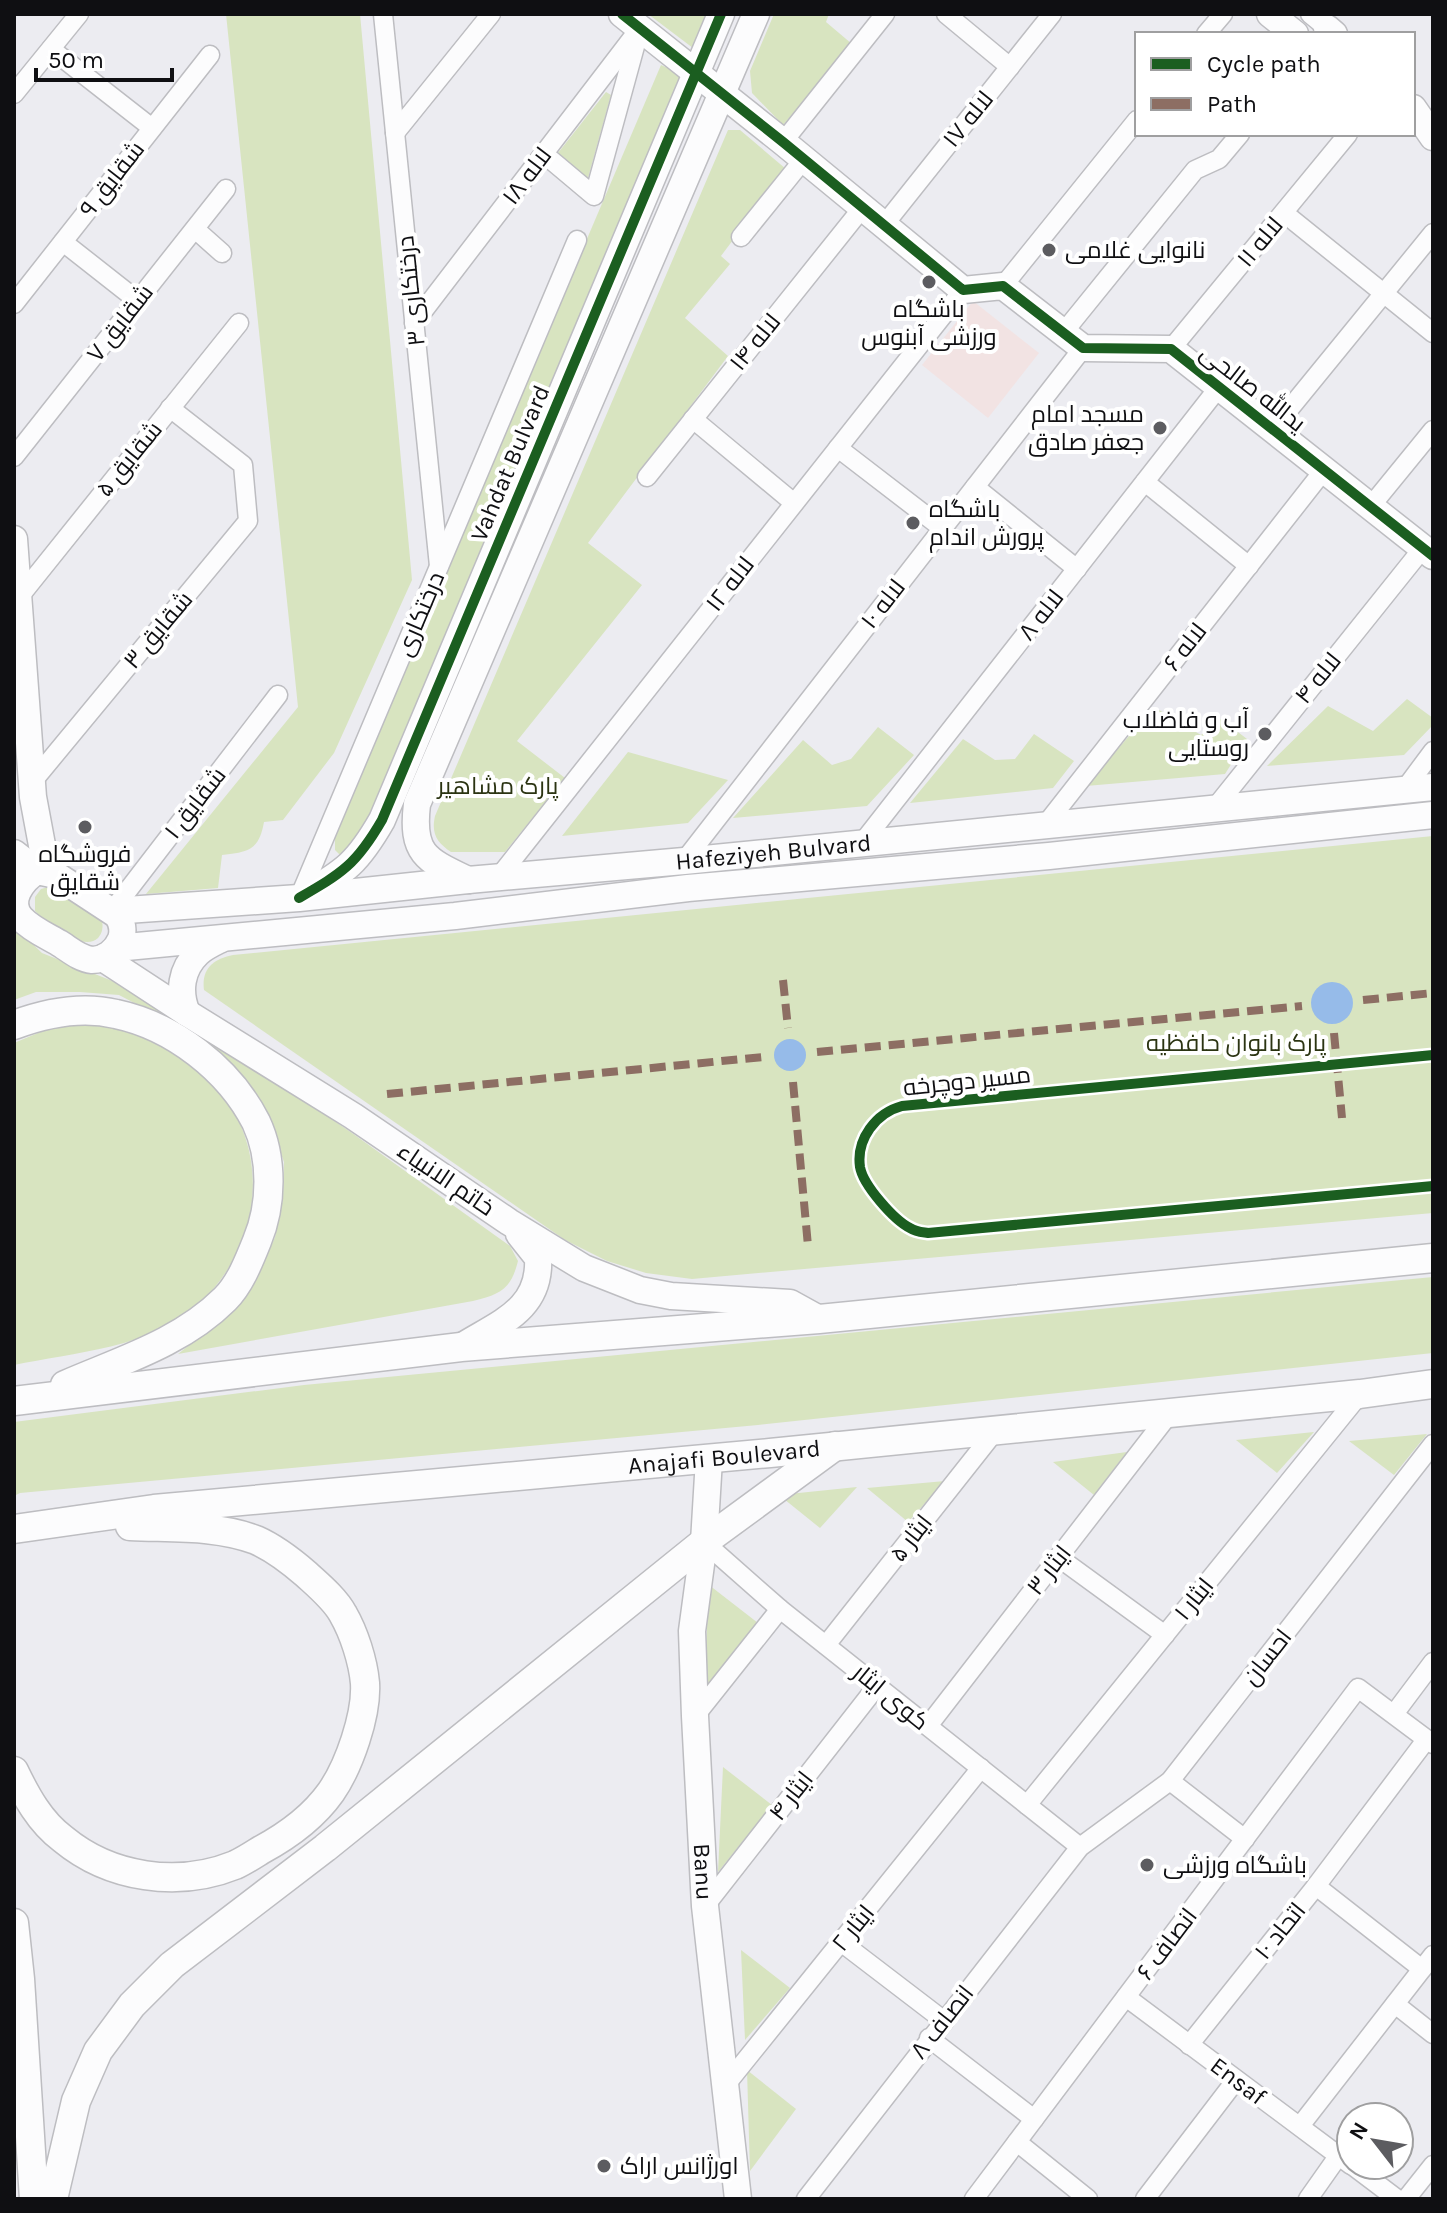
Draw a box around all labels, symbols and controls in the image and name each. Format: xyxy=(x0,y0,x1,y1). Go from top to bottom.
scale bar xyxy=(36,32,172,82)
legend xyxy=(1135,32,1415,136)
text: 50 m xyxy=(48,46,104,74)
text: Cycle path xyxy=(1207,50,1321,78)
street label: لاله ۱۷ xyxy=(937,85,999,153)
text: Path xyxy=(1207,90,1257,118)
street label: شقایق ۹ xyxy=(74,136,151,223)
street label: لاله ۱۸ xyxy=(497,142,557,210)
street label: لاله ۱۱ xyxy=(1231,211,1289,273)
street label: درختکاری ۳ xyxy=(391,234,431,348)
place label: نانوایی غلامی xyxy=(1065,236,1205,264)
marker: نانوایی غلامی xyxy=(1040,241,1058,259)
marker: باشگاه ورزشی آبنوس xyxy=(920,273,938,291)
street label: شقایق ۷ xyxy=(81,279,160,368)
place label: باشگاه ورزشی آبنوس xyxy=(861,295,997,351)
street label: لاله ۱۴ xyxy=(724,308,786,376)
street label: یدالله صالحی xyxy=(1195,337,1313,438)
street label: Vahdat Bulvard xyxy=(465,381,555,545)
place label: مسجد امام جعفر صادق xyxy=(1028,400,1144,457)
street label: شقایق ۵ xyxy=(90,416,169,503)
marker: مسجد امام جعفر صادق xyxy=(1151,419,1169,437)
place label: باشگاه پرورش اندام xyxy=(929,495,1045,553)
marker: باشگاه پرورش اندام xyxy=(904,514,922,532)
street label: لاله ۱۲ xyxy=(700,551,760,617)
street label: درختکاری xyxy=(390,568,450,660)
street label: لاله ۱۰ xyxy=(855,574,911,634)
street label: لاله ۸ xyxy=(1013,584,1069,646)
street label: شقایق ۳ xyxy=(118,586,199,675)
street label: لاله ۶ xyxy=(1158,617,1212,677)
street label: لاله ۴ xyxy=(1289,647,1347,709)
place label: آب و فاضلاب روستایی xyxy=(1123,706,1250,762)
marker: آب و فاضلاب روستایی xyxy=(1256,725,1274,743)
street label: شقایق ۱ xyxy=(158,762,232,845)
park label: پارک مشاهیر xyxy=(436,772,559,802)
marker: فروشگاه شقایق xyxy=(76,818,94,836)
street label: Hafeziyeh Bulvard xyxy=(674,829,872,876)
place label: فروشگاه شقایق xyxy=(39,840,131,897)
park label: پارک بانوان حافظیه xyxy=(1146,1029,1327,1059)
street label: مسیر دوچرخه xyxy=(902,1060,1033,1104)
street label: خاتم الانبیاء xyxy=(391,1136,500,1223)
street label: Anajafi Boulevard xyxy=(627,1434,822,1480)
street label: ایثار ۵ xyxy=(884,1509,938,1567)
street label: ایثار ۳ xyxy=(1021,1540,1077,1600)
street label: ایثار ۱ xyxy=(1169,1572,1219,1626)
street label: احسان xyxy=(1236,1623,1298,1691)
street label: کوی ایثار xyxy=(846,1657,935,1736)
street label: ایثار ۴ xyxy=(763,1766,819,1826)
street label: Banu xyxy=(688,1842,719,1901)
place label: باشگاه ورزشی xyxy=(1163,1851,1307,1879)
marker: باشگاه ورزشی xyxy=(1138,1856,1156,1874)
street label: اتحاد ۱۰ xyxy=(1249,1897,1311,1965)
street label: ایثار ۲ xyxy=(826,1899,880,1957)
street label: انصاف ۶ xyxy=(1131,1903,1203,1985)
street label: انصاف ۸ xyxy=(905,1980,979,2064)
street label: Ensaf xyxy=(1205,2051,1272,2111)
north arrow xyxy=(1335,2101,1415,2181)
text: N xyxy=(1344,2118,1374,2145)
place label: اورژانس اراک xyxy=(620,2152,739,2180)
marker: اورژانس اراک xyxy=(595,2157,613,2175)

